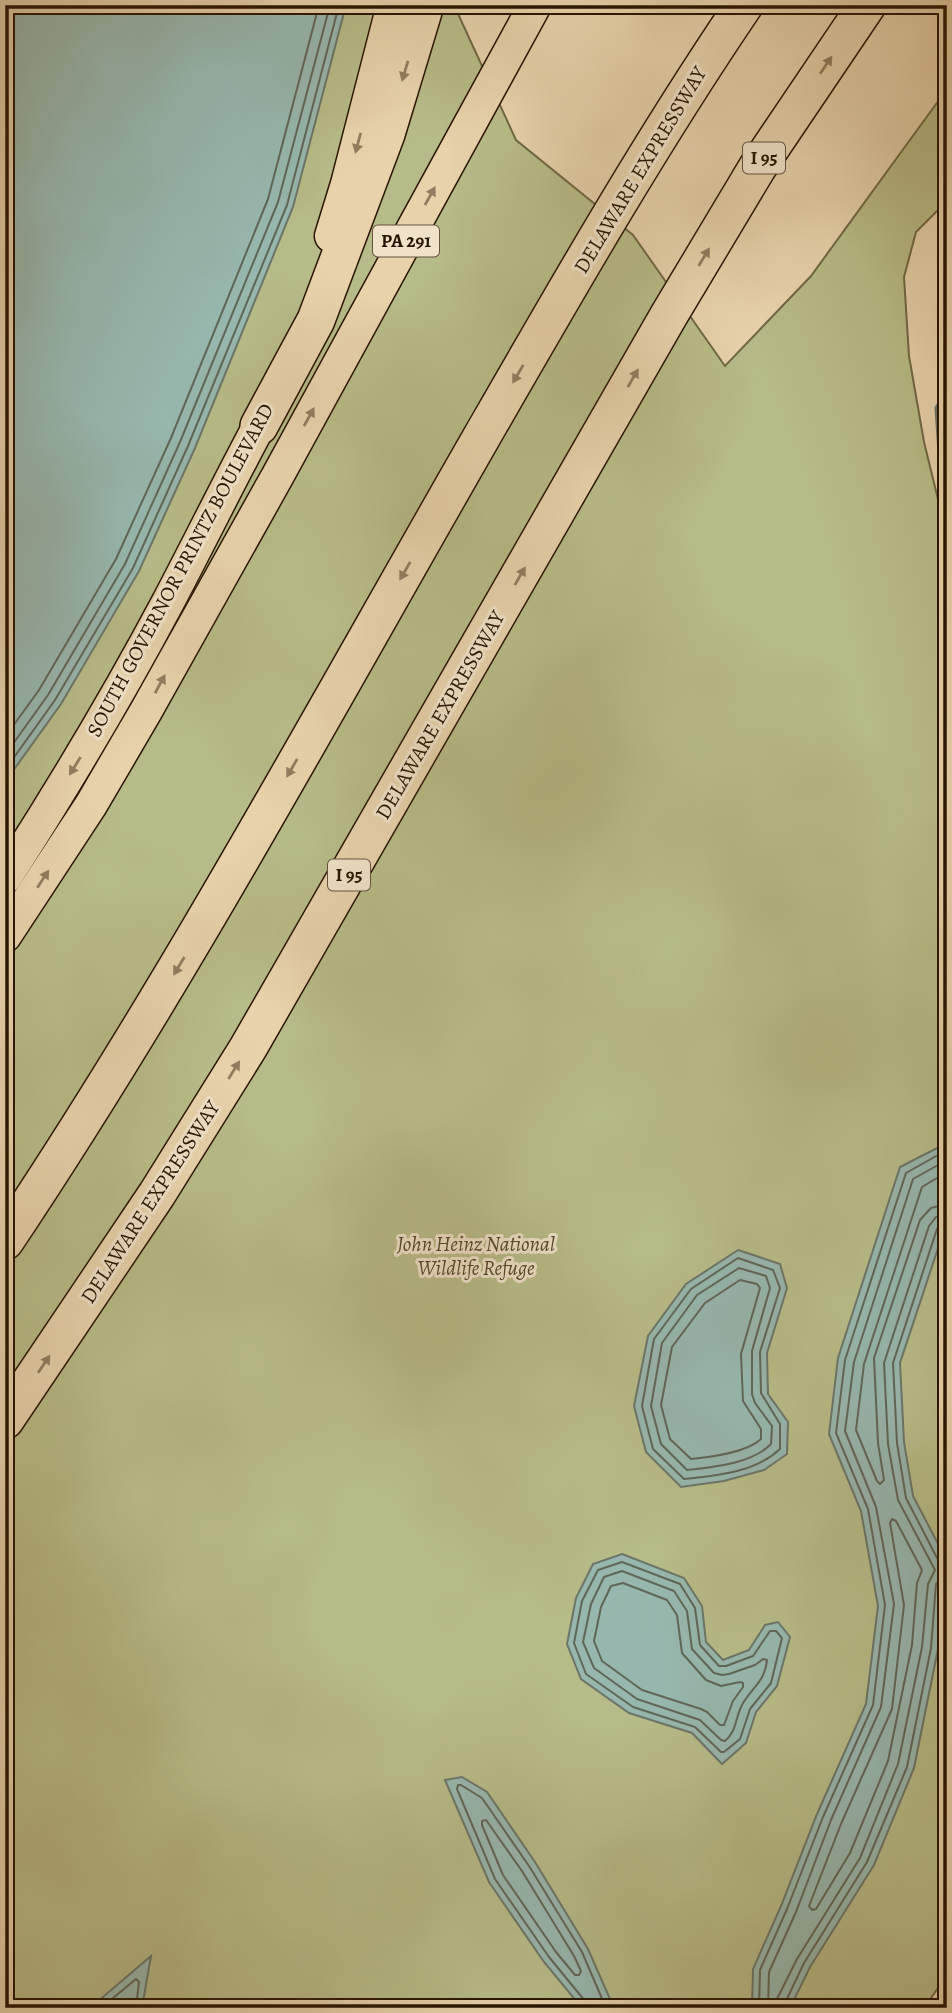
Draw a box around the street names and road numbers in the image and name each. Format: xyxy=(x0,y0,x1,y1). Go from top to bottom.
street label: DELAWARE EXPRESSWAY xyxy=(567,61,713,279)
road number: I 95 xyxy=(743,142,785,174)
road number: PA 291 xyxy=(373,226,439,256)
street label: SOUTH GOVERNOR PRINTZ BOULEVARD xyxy=(80,398,280,742)
street label: DELAWARE EXPRESSWAY xyxy=(369,605,512,825)
road number: I 95 xyxy=(328,860,370,890)
street label: DELAWARE EXPRESSWAY xyxy=(74,1095,227,1309)

